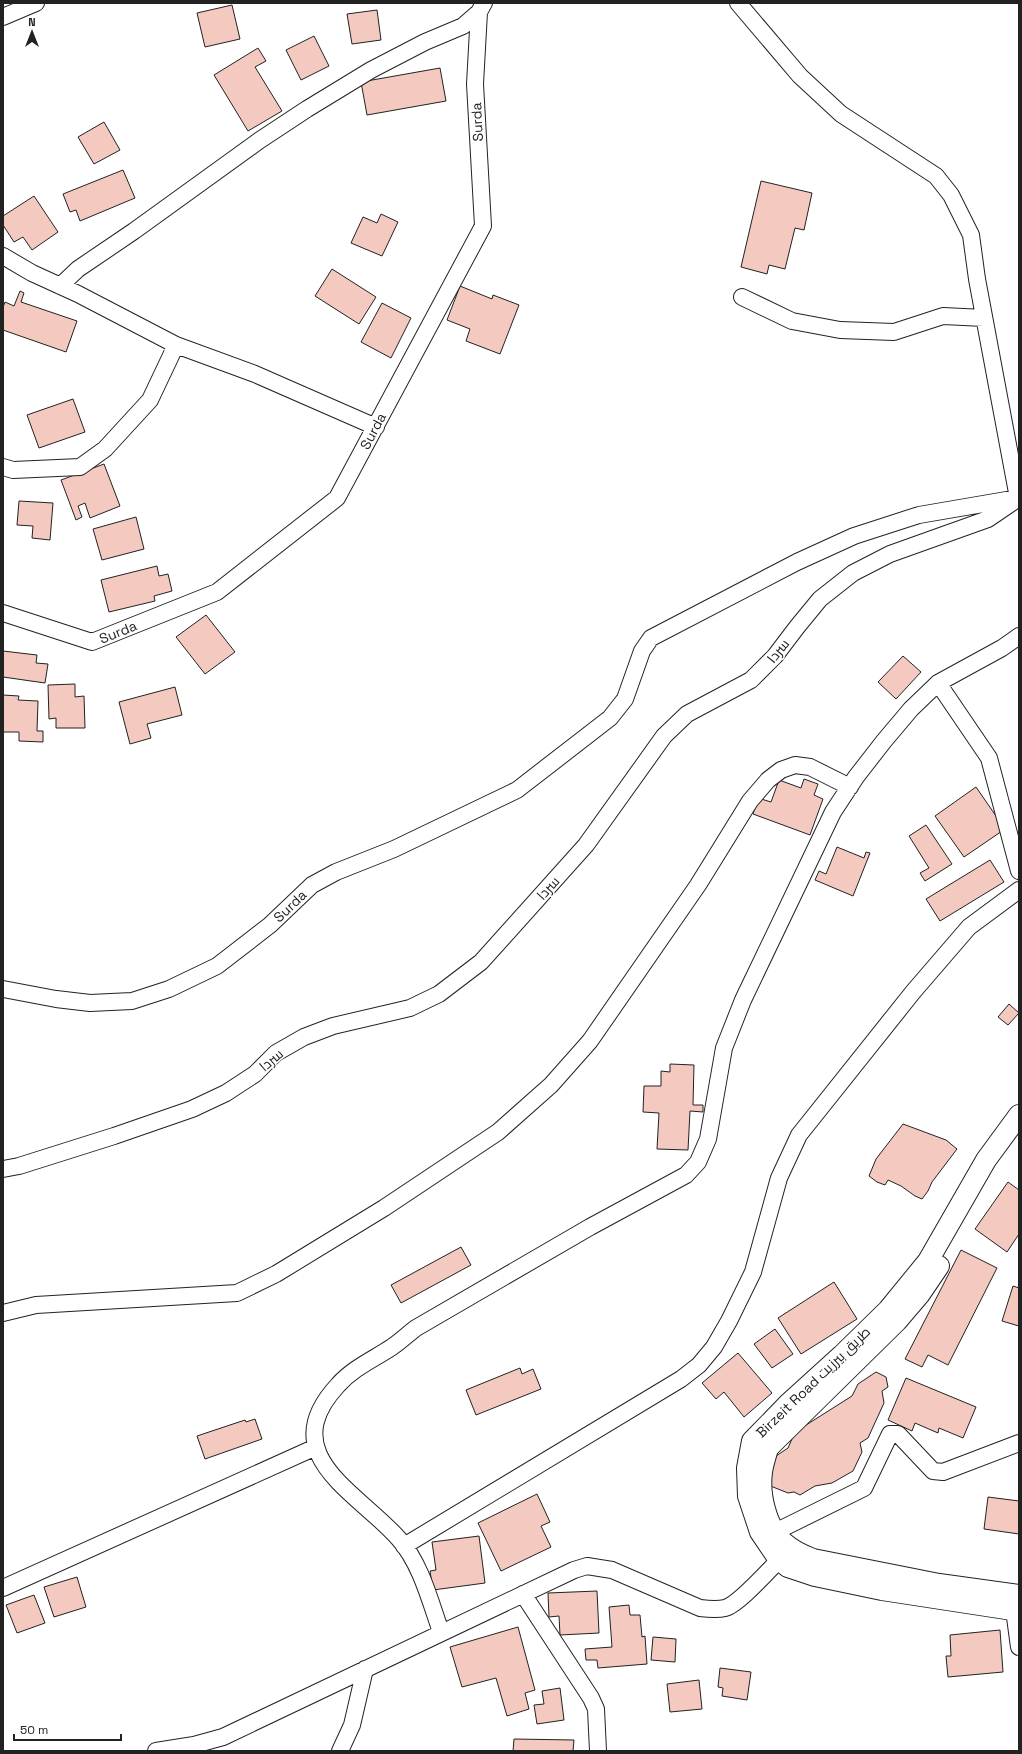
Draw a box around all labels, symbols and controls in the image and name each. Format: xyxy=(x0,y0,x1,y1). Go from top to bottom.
north arrow xyxy=(12,12,52,52)
text: N xyxy=(28,15,36,29)
street label: Surda xyxy=(467,102,487,142)
street label: Surda xyxy=(356,409,390,453)
street label: Surda xyxy=(96,616,140,648)
street label: سردا xyxy=(763,635,793,667)
street label: سردا xyxy=(533,872,563,904)
street label: Surda xyxy=(270,886,310,926)
street label: سردا xyxy=(255,1045,287,1075)
street label: Birzeit Road طريق بيرزيت xyxy=(752,1323,874,1441)
scale bar xyxy=(14,1716,121,1742)
text: 50 m xyxy=(20,1722,48,1738)

